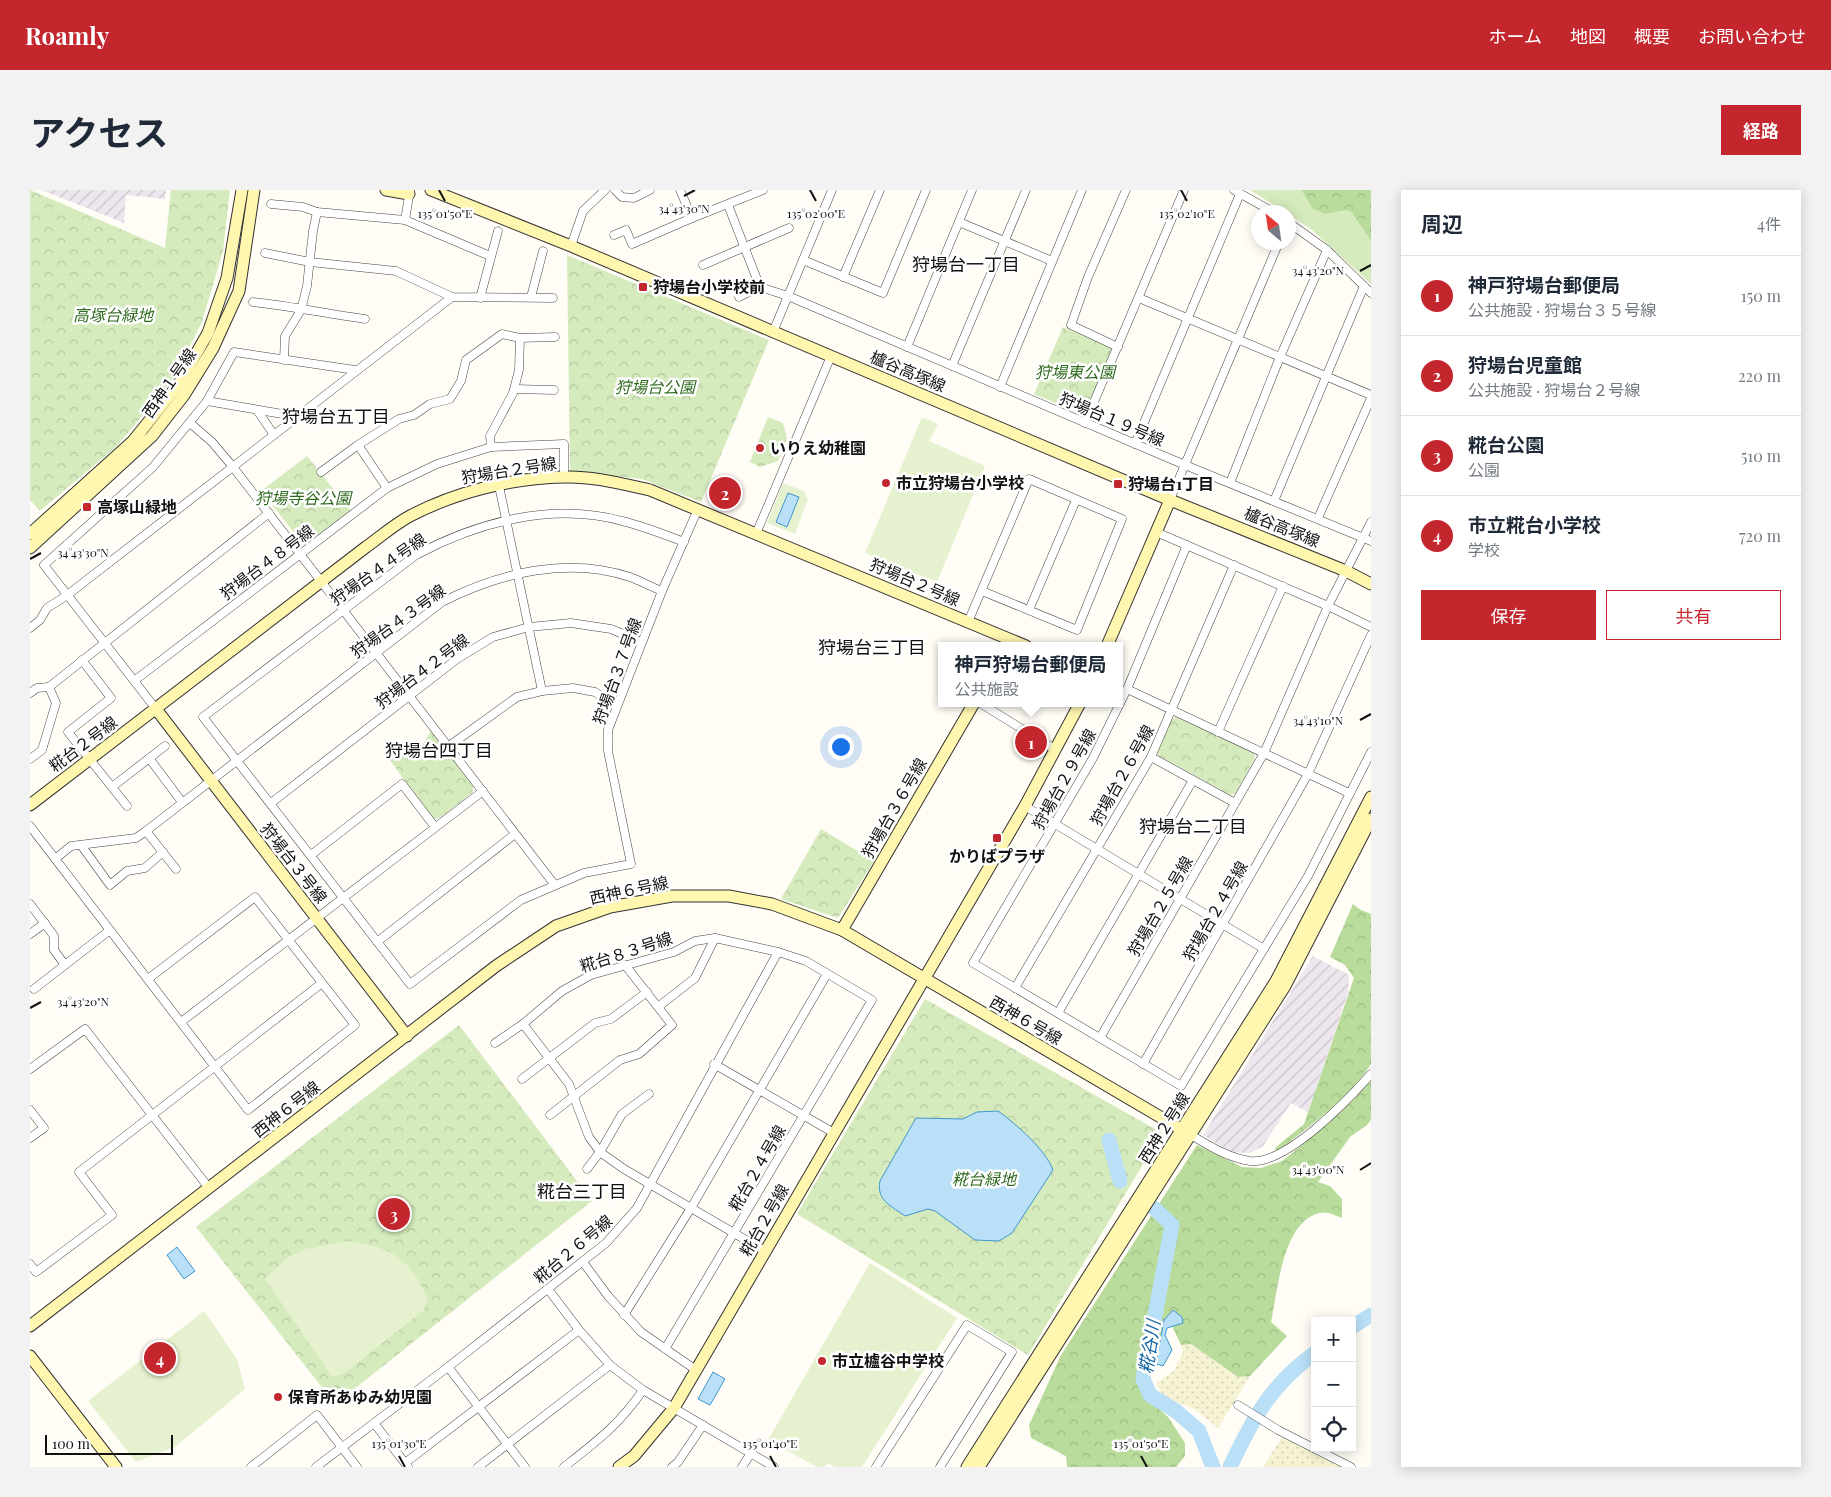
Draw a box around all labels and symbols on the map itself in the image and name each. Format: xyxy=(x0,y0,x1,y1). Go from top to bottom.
text: 34°43'30"N xyxy=(658,200,710,216)
text: 135°01'50"E xyxy=(418,205,472,221)
text: 135°02'00"E xyxy=(787,205,845,221)
text: 135°02'10"E xyxy=(1159,205,1215,221)
north arrow xyxy=(1251,205,1296,250)
district label: 狩場台一丁目 xyxy=(912,252,1020,276)
text: 34°43'20"N xyxy=(1292,262,1345,278)
place label: 狩場台小学校前 xyxy=(653,276,765,297)
marker: 狩場台小学校前 xyxy=(637,281,649,293)
park label: 高塚台緑地 xyxy=(73,304,155,325)
street label: 西神１号線 xyxy=(137,344,200,422)
street label: 櫨谷高塚線 xyxy=(867,345,949,396)
park label: 狩場東公園 xyxy=(1035,361,1117,382)
park label: 狩場台公園 xyxy=(615,376,697,397)
street label: 狩場台１９号線 xyxy=(1057,387,1168,450)
district label: 狩場台五丁目 xyxy=(282,404,390,428)
place label: いりえ幼稚園 xyxy=(770,437,866,458)
marker: いりえ幼稚園 xyxy=(754,442,766,454)
street label: 狩場台２号線 xyxy=(460,452,558,487)
place label: 市立狩場台小学校 xyxy=(896,472,1024,493)
place label: 狩場台1丁目 xyxy=(1128,473,1214,494)
pin: 2 xyxy=(709,474,741,512)
marker: 市立狩場台小学校 xyxy=(880,477,892,489)
marker: 狩場台1丁目 xyxy=(1112,478,1124,490)
park label: 狩場寺谷公園 xyxy=(255,487,353,508)
place label: 高塚山緑地 xyxy=(97,496,177,517)
marker: 高塚山緑地 xyxy=(81,501,93,513)
street label: 櫨谷高塚線 xyxy=(1241,502,1323,551)
street label: 狩場台４８号線 xyxy=(216,520,318,604)
street label: 狩場台４４号線 xyxy=(326,528,430,609)
text: 34°43'30"N xyxy=(57,544,109,560)
street label: 狩場台２号線 xyxy=(867,553,963,610)
street label: 狩場台４３号線 xyxy=(346,579,449,662)
street label: 狩場台３７号線 xyxy=(588,615,646,727)
street label: 狩場台４２号線 xyxy=(371,629,473,713)
district label: 狩場台三丁目 xyxy=(818,635,926,659)
street label: 糀台２号線 xyxy=(44,711,121,776)
text: 34°43'10"N xyxy=(1293,712,1344,728)
street label: 狩場台２６号線 xyxy=(1085,721,1158,829)
pin: 1 xyxy=(1015,723,1047,761)
street label: 狩場台２９号線 xyxy=(1027,725,1100,833)
your location xyxy=(828,734,854,760)
district label: 狩場台四丁目 xyxy=(385,738,493,762)
street label: 狩場台３６号線 xyxy=(856,754,931,862)
district label: 狩場台二丁目 xyxy=(1139,814,1247,838)
street label: 狩場台３号線 xyxy=(257,818,332,907)
marker: かりばプラザ xyxy=(991,832,1003,844)
place label: かりばプラザ xyxy=(949,845,1045,866)
street label: 狩場台２５号線 xyxy=(1122,852,1197,960)
street label: 狩場台２４号線 xyxy=(1177,857,1252,965)
street label: 西神６号線 xyxy=(588,871,670,908)
street label: 糀台８３号線 xyxy=(577,927,675,976)
street label: 西神６号線 xyxy=(986,990,1066,1049)
text: 34°43'20"N xyxy=(57,993,110,1009)
street label: 西神６号線 xyxy=(248,1076,324,1142)
street label: 西神２号線 xyxy=(1133,1088,1194,1167)
street label: 糀台２４号線 xyxy=(723,1121,790,1215)
text: 34°43'00"N xyxy=(1291,1161,1345,1177)
park label: 糀台緑地 xyxy=(952,1168,1018,1189)
district label: 糀台三丁目 xyxy=(537,1179,627,1203)
street label: 糀台２号線 xyxy=(734,1180,793,1260)
pin: 3 xyxy=(378,1195,410,1233)
street label: 糀台２６号線 xyxy=(529,1210,616,1288)
water label: 糀谷川 xyxy=(1133,1316,1165,1375)
pin: 4 xyxy=(144,1339,176,1377)
place label: 市立櫨谷中学校 xyxy=(832,1350,944,1371)
marker: 市立櫨谷中学校 xyxy=(816,1355,828,1367)
place label: 保育所あゆみ幼児園 xyxy=(288,1386,432,1407)
marker: 保育所あゆみ幼児園 xyxy=(272,1391,284,1403)
scale bar xyxy=(45,1432,172,1455)
text: 135°01'30"E xyxy=(371,1435,427,1451)
text: 135°01'40"E xyxy=(743,1435,797,1451)
text: 135°01'50"E xyxy=(1114,1435,1168,1451)

